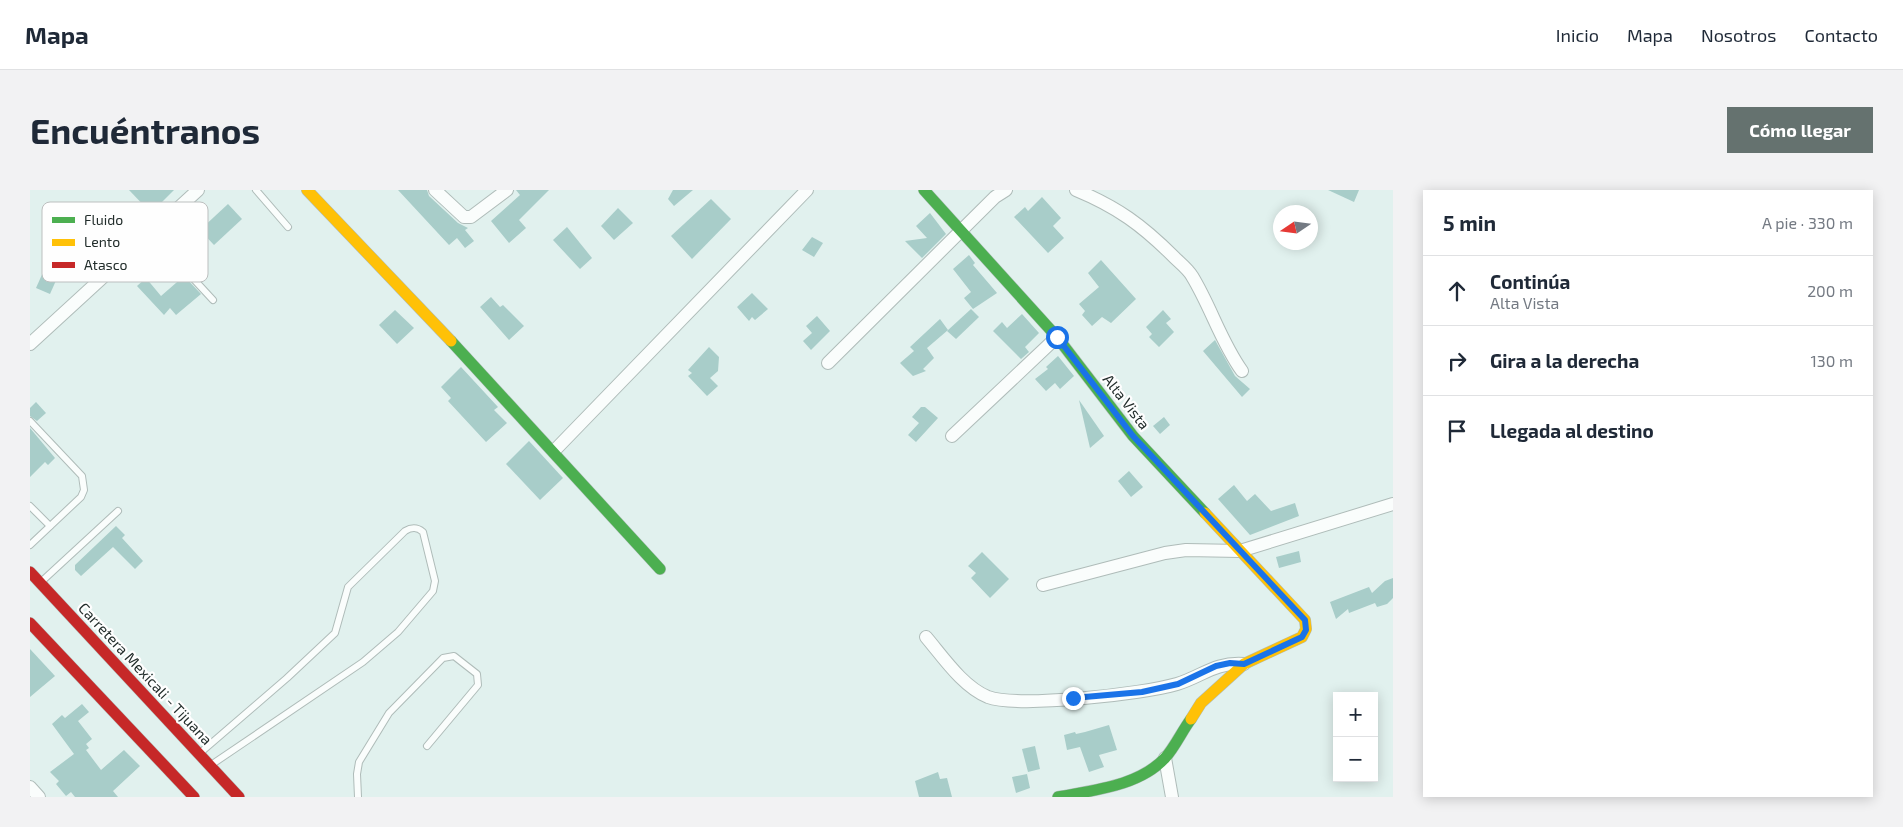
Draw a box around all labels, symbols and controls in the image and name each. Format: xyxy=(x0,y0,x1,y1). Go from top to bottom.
text: Mapa xyxy=(25,20,89,49)
text: Inicio xyxy=(1556,24,1599,46)
text: Mapa xyxy=(1627,24,1673,46)
text: Nosotros xyxy=(1701,24,1776,46)
text: Contacto xyxy=(1804,24,1878,46)
button: Cómo llegar xyxy=(1727,107,1873,153)
text: Encuéntranos xyxy=(30,109,260,151)
legend xyxy=(42,202,208,282)
north arrow xyxy=(1273,205,1318,250)
text: 5 min xyxy=(1443,210,1496,235)
text: Fluido xyxy=(84,211,123,228)
text: A pie · 330 m xyxy=(1762,213,1853,232)
text: Lento xyxy=(84,233,120,250)
text: Atasco xyxy=(84,256,127,273)
text: Continúa xyxy=(1490,270,1570,293)
icon: ahead xyxy=(1443,277,1471,305)
text: 200 m xyxy=(1807,281,1853,300)
text: Alta Vista xyxy=(1490,293,1559,312)
route start xyxy=(1046,326,1069,349)
icon: right xyxy=(1443,347,1471,375)
text: Gira a la derecha xyxy=(1490,349,1639,372)
text: 130 m xyxy=(1811,351,1853,370)
street label: Alta Vista xyxy=(1100,370,1154,433)
icon: arrive xyxy=(1443,417,1471,445)
text: Llegada al destino xyxy=(1490,419,1654,442)
street label: Carretera Mexicali - Tijuana xyxy=(74,599,216,749)
route end xyxy=(1062,687,1085,710)
map controls xyxy=(1333,692,1378,782)
button: + xyxy=(1333,692,1378,737)
button: − xyxy=(1333,737,1378,782)

